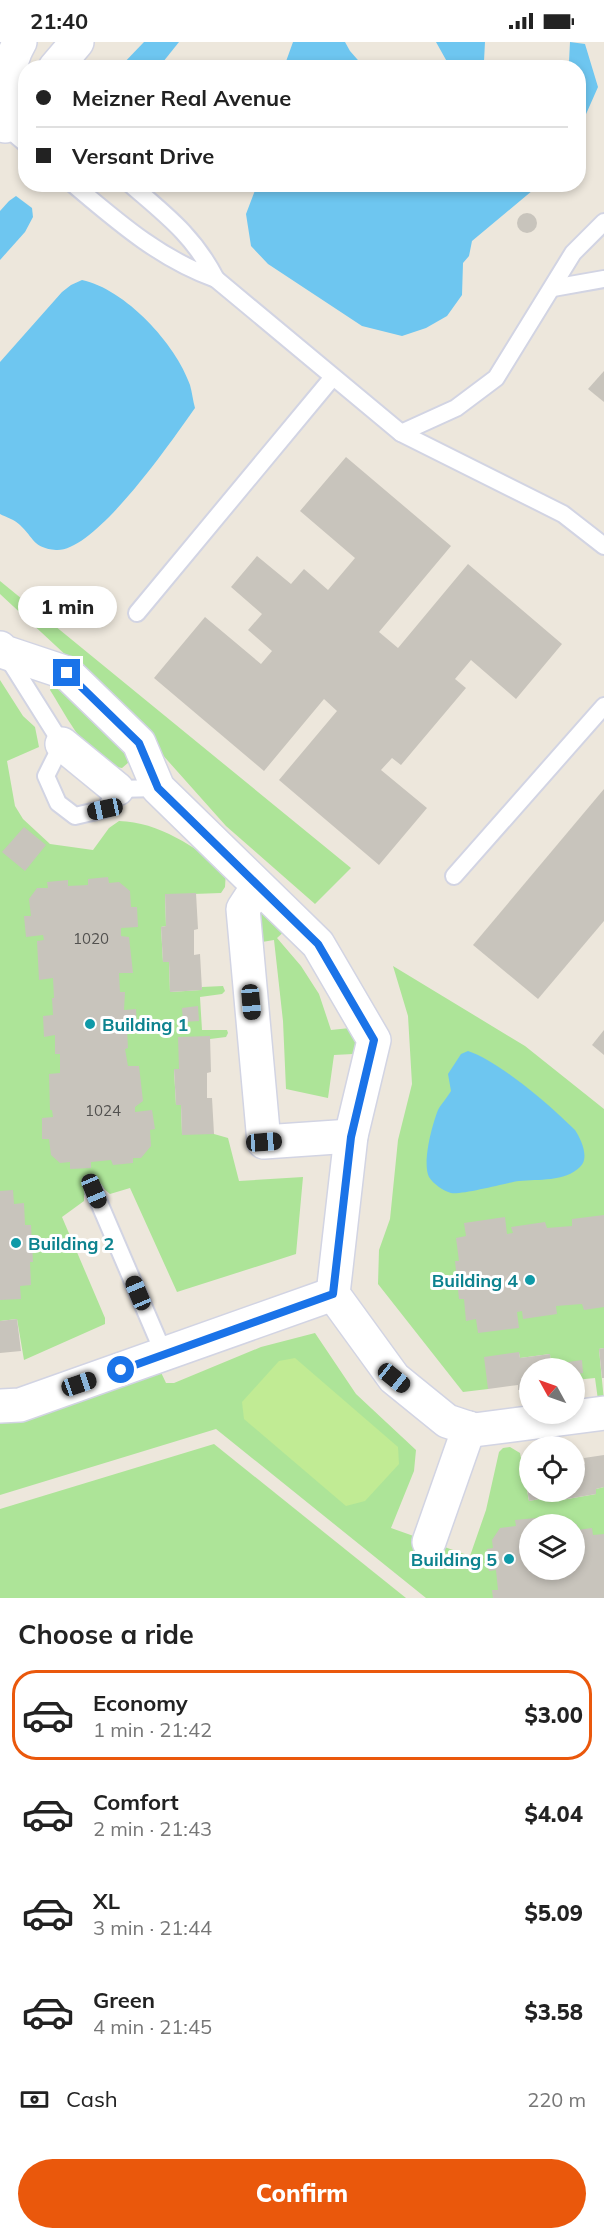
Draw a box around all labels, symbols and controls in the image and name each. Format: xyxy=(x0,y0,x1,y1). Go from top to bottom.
text: 21:40 xyxy=(30,7,88,35)
text: Meizner Real Avenue xyxy=(72,84,291,112)
text: Versant Drive xyxy=(72,142,214,170)
callout: 1 min xyxy=(17,586,116,628)
text: 1 min xyxy=(41,594,94,619)
route end xyxy=(53,659,80,686)
car xyxy=(86,796,124,822)
house number: 1020 xyxy=(73,929,109,948)
car xyxy=(240,983,262,1021)
place label: Building 1 xyxy=(102,1013,188,1036)
marker: Building 1 xyxy=(83,1017,97,1031)
house number: 1024 xyxy=(85,1101,121,1120)
car xyxy=(245,1132,283,1152)
car xyxy=(79,1171,109,1211)
place label: Building 2 xyxy=(28,1232,114,1255)
marker: Building 2 xyxy=(9,1236,23,1250)
place label: Building 4 xyxy=(432,1269,518,1292)
car xyxy=(123,1273,153,1313)
marker: Building 4 xyxy=(523,1273,537,1287)
route start xyxy=(107,1356,134,1383)
north arrow xyxy=(519,1358,585,1424)
map controls xyxy=(519,1358,585,1580)
car xyxy=(374,1360,414,1396)
car xyxy=(59,1370,99,1398)
button: locate xyxy=(519,1436,585,1502)
button: layers xyxy=(519,1514,585,1580)
place label: Building 5 xyxy=(411,1548,497,1571)
marker: Building 5 xyxy=(502,1552,516,1566)
text: Choose a ride xyxy=(18,1617,194,1651)
icon: car xyxy=(21,1688,75,1742)
text: Economy xyxy=(93,1689,188,1717)
text: $3.00 xyxy=(524,1701,583,1729)
text: 1 min · 21:42 xyxy=(93,1717,212,1742)
icon: car xyxy=(21,1787,75,1841)
text: Comfort xyxy=(93,1788,179,1816)
text: $4.04 xyxy=(524,1800,583,1828)
text: 2 min · 21:43 xyxy=(93,1816,212,1841)
icon: car xyxy=(21,1886,75,1940)
text: XL xyxy=(93,1887,120,1915)
text: $5.09 xyxy=(524,1899,583,1927)
text: 3 min · 21:44 xyxy=(93,1915,212,1940)
icon: car xyxy=(21,1985,75,2039)
text: Green xyxy=(93,1986,155,2014)
text: $3.58 xyxy=(524,1998,583,2026)
text: 4 min · 21:45 xyxy=(93,2014,212,2039)
icon: cash xyxy=(18,2083,51,2116)
text: Cash xyxy=(66,2085,118,2113)
text: 220 m xyxy=(527,2087,586,2112)
button: Confirm xyxy=(18,2159,586,2228)

